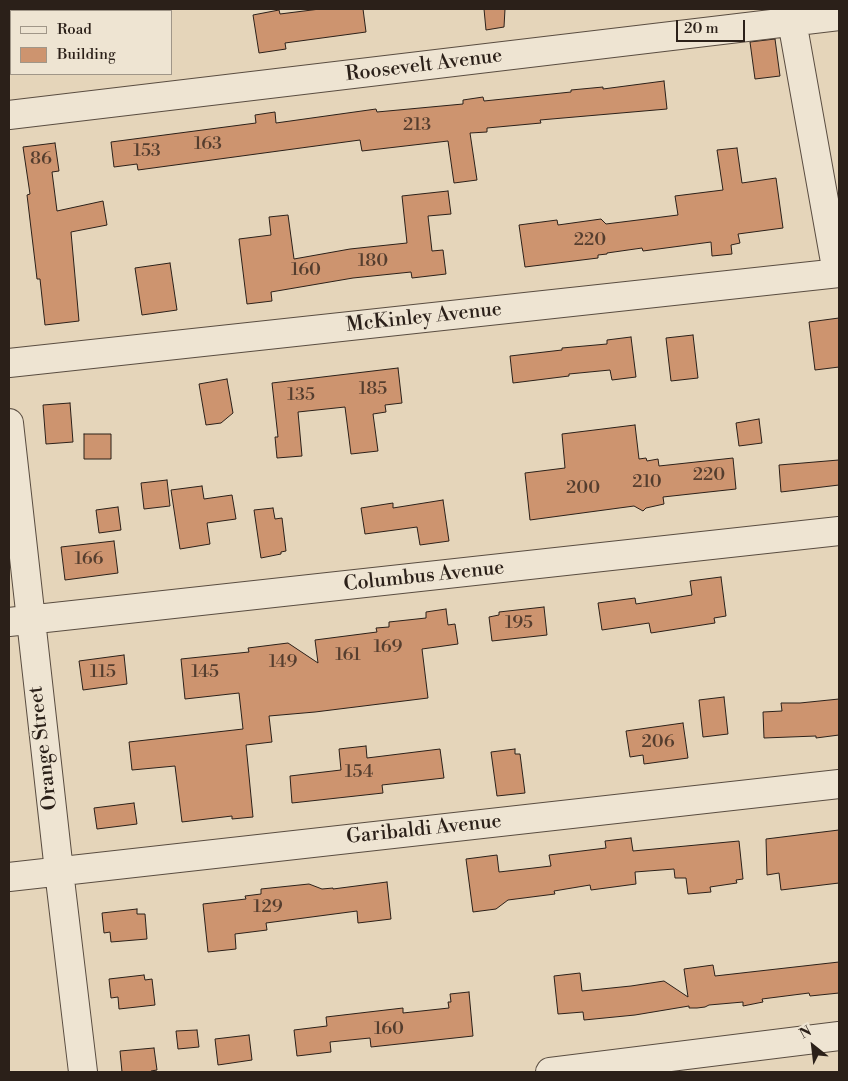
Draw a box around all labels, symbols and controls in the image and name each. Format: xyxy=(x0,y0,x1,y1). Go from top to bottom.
legend xyxy=(10,10,172,75)
scale bar xyxy=(678,10,747,42)
text: 20 m xyxy=(684,19,719,38)
text: Road xyxy=(57,20,92,39)
street label: Roosevelt Avenue xyxy=(344,44,504,88)
text: Building xyxy=(57,45,116,64)
house number: 213 xyxy=(403,115,431,137)
house number: 163 xyxy=(194,134,222,156)
house number: 153 xyxy=(133,141,161,163)
house number: 86 xyxy=(30,149,52,171)
house number: 220 xyxy=(574,230,606,252)
house number: 180 xyxy=(358,251,388,273)
house number: 160 xyxy=(291,260,321,282)
street label: McKinley Avenue xyxy=(345,298,503,338)
house number: 185 xyxy=(359,379,387,401)
house number: 135 xyxy=(287,385,315,407)
house number: 220 xyxy=(693,465,725,487)
house number: 210 xyxy=(632,472,662,494)
house number: 200 xyxy=(566,478,600,500)
house number: 166 xyxy=(75,549,103,571)
street label: Columbus Avenue xyxy=(342,557,506,597)
house number: 195 xyxy=(505,613,533,635)
house number: 169 xyxy=(374,637,402,659)
house number: 161 xyxy=(335,645,361,667)
house number: 149 xyxy=(269,652,297,674)
house number: 115 xyxy=(90,662,116,684)
house number: 145 xyxy=(191,662,219,684)
street label: Orange Street xyxy=(24,685,64,811)
house number: 206 xyxy=(641,732,675,754)
house number: 154 xyxy=(345,762,373,784)
street label: Garibaldi Avenue xyxy=(345,810,503,850)
house number: 129 xyxy=(253,897,283,919)
house number: 160 xyxy=(374,1019,404,1041)
north arrow xyxy=(788,1021,838,1071)
text: N xyxy=(797,1022,815,1043)

